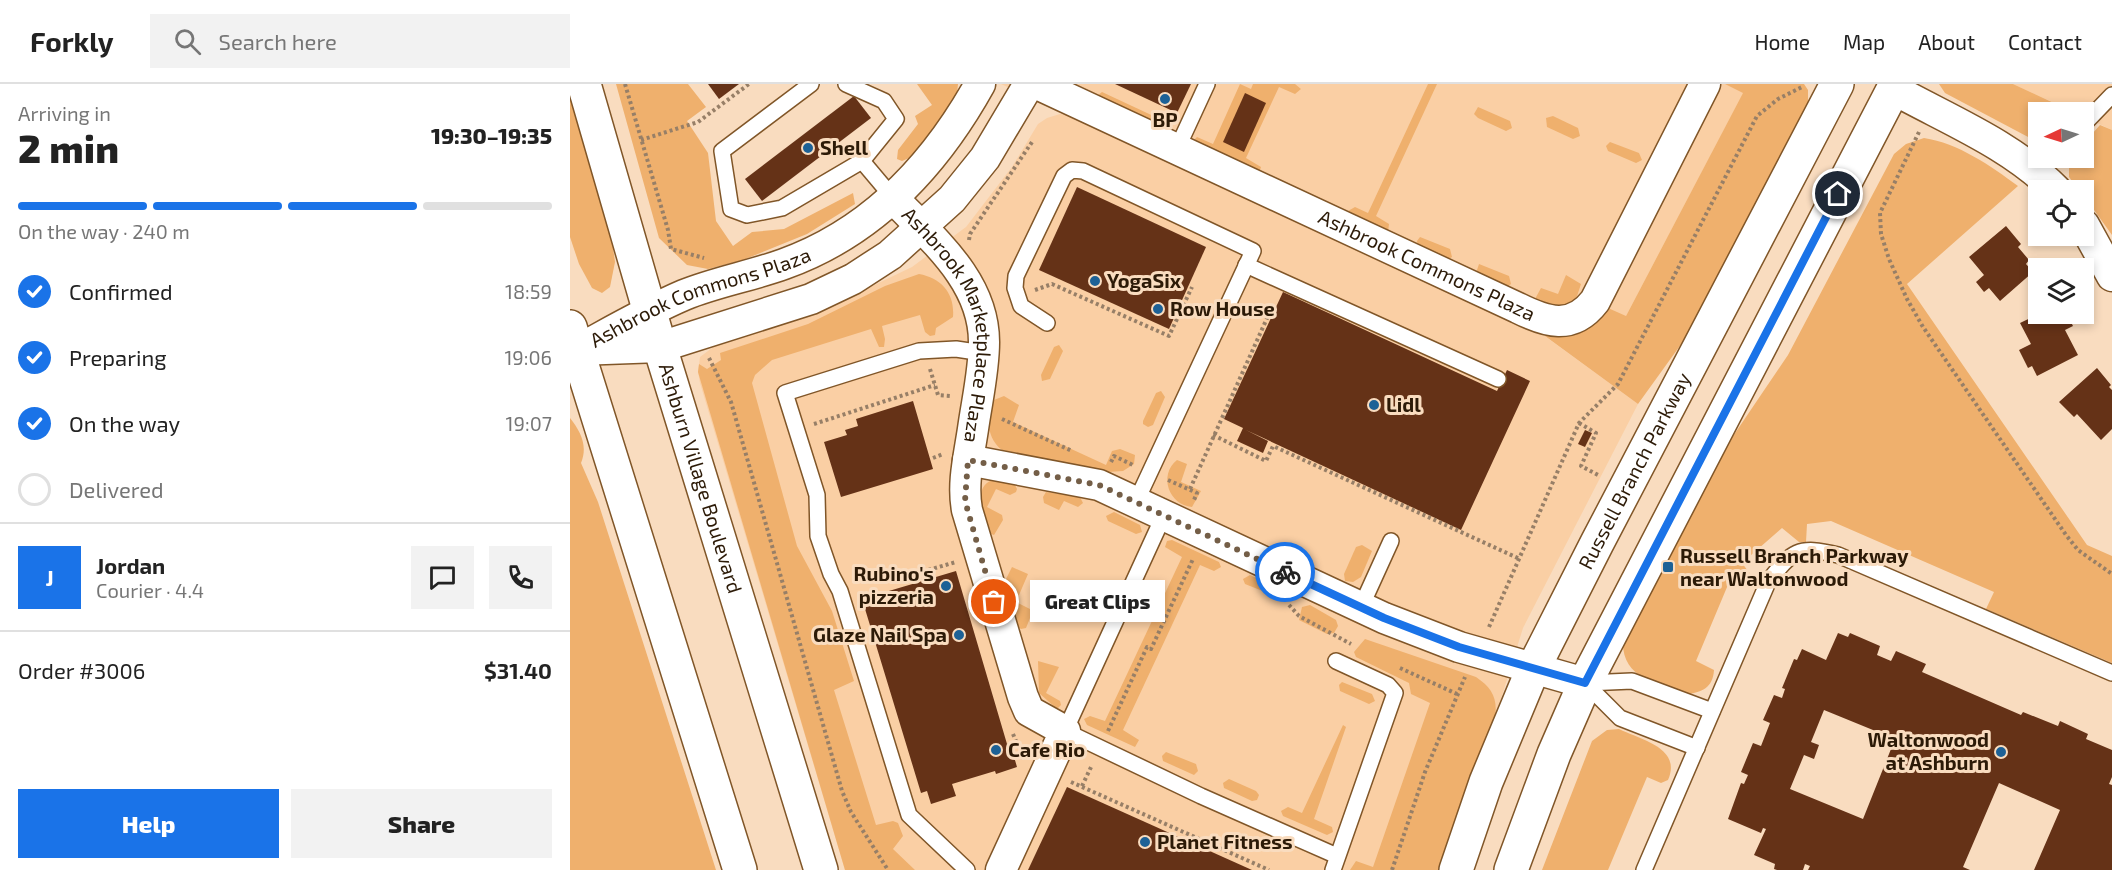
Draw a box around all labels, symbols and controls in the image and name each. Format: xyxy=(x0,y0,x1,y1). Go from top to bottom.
search box xyxy=(150,14,570,68)
text: Forkly xyxy=(30,24,114,58)
icon: search xyxy=(171,25,204,58)
text: Search here xyxy=(219,28,337,54)
text: Home xyxy=(1754,29,1810,54)
text: Map xyxy=(1843,29,1885,54)
text: About xyxy=(1918,29,1975,54)
text: Contact xyxy=(2008,29,2082,54)
marker: BP xyxy=(1158,92,1172,106)
text: Arriving in xyxy=(18,101,111,125)
north arrow xyxy=(2028,102,2094,168)
map controls xyxy=(2028,102,2094,324)
place label: BP xyxy=(1152,107,1178,131)
text: 19:30–19:35 xyxy=(431,122,552,148)
text: 2 min xyxy=(18,124,119,171)
place label: Shell xyxy=(820,135,869,159)
marker: Shell xyxy=(801,141,815,155)
pin xyxy=(1812,168,1863,219)
icon: home xyxy=(1821,177,1854,210)
button: locate xyxy=(2028,180,2094,246)
street label: Ashbrook Marketplace Plaza xyxy=(898,202,997,445)
street label: Ashbrook Commons Plaza xyxy=(1315,204,1539,325)
text: On the way · 240 m xyxy=(18,219,190,243)
street label: Ashbrook Commons Plaza xyxy=(585,242,814,352)
button: layers xyxy=(2028,258,2094,324)
place label: YogaSix xyxy=(1107,268,1182,292)
marker: YogaSix xyxy=(1088,274,1102,288)
icon: check xyxy=(18,275,51,308)
text: Confirmed xyxy=(69,278,173,304)
text: 18:59 xyxy=(505,279,552,303)
place label: Row House xyxy=(1170,296,1275,320)
marker: Row House xyxy=(1151,302,1165,316)
icon: check xyxy=(18,341,51,374)
text: Preparing xyxy=(69,344,167,370)
text: 19:06 xyxy=(504,345,552,369)
street label: Ashburn Village Boulevard xyxy=(655,360,748,596)
street label: Russell Branch Parkway xyxy=(1573,368,1695,573)
place label: Lidl xyxy=(1386,392,1421,416)
marker: Lidl xyxy=(1367,398,1381,412)
icon: check xyxy=(18,407,51,440)
text: On the way xyxy=(69,410,180,436)
text: 19:07 xyxy=(506,411,552,435)
text: Delivered xyxy=(69,476,164,502)
courier xyxy=(1255,542,1315,602)
place label: Russell Branch Parkway near Waltonwood xyxy=(1680,543,1909,590)
button: chat xyxy=(411,546,474,609)
button: phone xyxy=(489,546,552,609)
text: Jordan xyxy=(96,552,165,578)
icon: bike xyxy=(1269,556,1302,589)
marker: Russell Branch Parkway near Waltonwood xyxy=(1661,560,1675,574)
place label: Rubino's pizzeria xyxy=(853,561,934,608)
text: J xyxy=(45,564,54,590)
pin xyxy=(968,576,1019,627)
text: Courier · 4.4 xyxy=(96,578,204,602)
marker: Rubino's pizzeria xyxy=(939,579,953,593)
callout: Great Clips xyxy=(1030,581,1165,623)
icon: bag xyxy=(977,585,1010,618)
text: Great Clips xyxy=(1045,589,1150,613)
place label: Glaze Nail Spa xyxy=(813,622,947,646)
marker: Glaze Nail Spa xyxy=(952,628,966,642)
text: Order #3006 xyxy=(18,657,145,683)
text: $31.40 xyxy=(484,657,552,683)
place label: Waltonwood at Ashburn xyxy=(1868,727,1989,774)
place label: Cafe Rio xyxy=(1008,737,1085,761)
marker: Cafe Rio xyxy=(989,743,1003,757)
marker: Waltonwood at Ashburn xyxy=(1994,745,2008,759)
button: Help xyxy=(18,789,279,858)
button: Share xyxy=(291,789,552,858)
place label: Planet Fitness xyxy=(1157,829,1293,853)
marker: Planet Fitness xyxy=(1138,835,1152,849)

